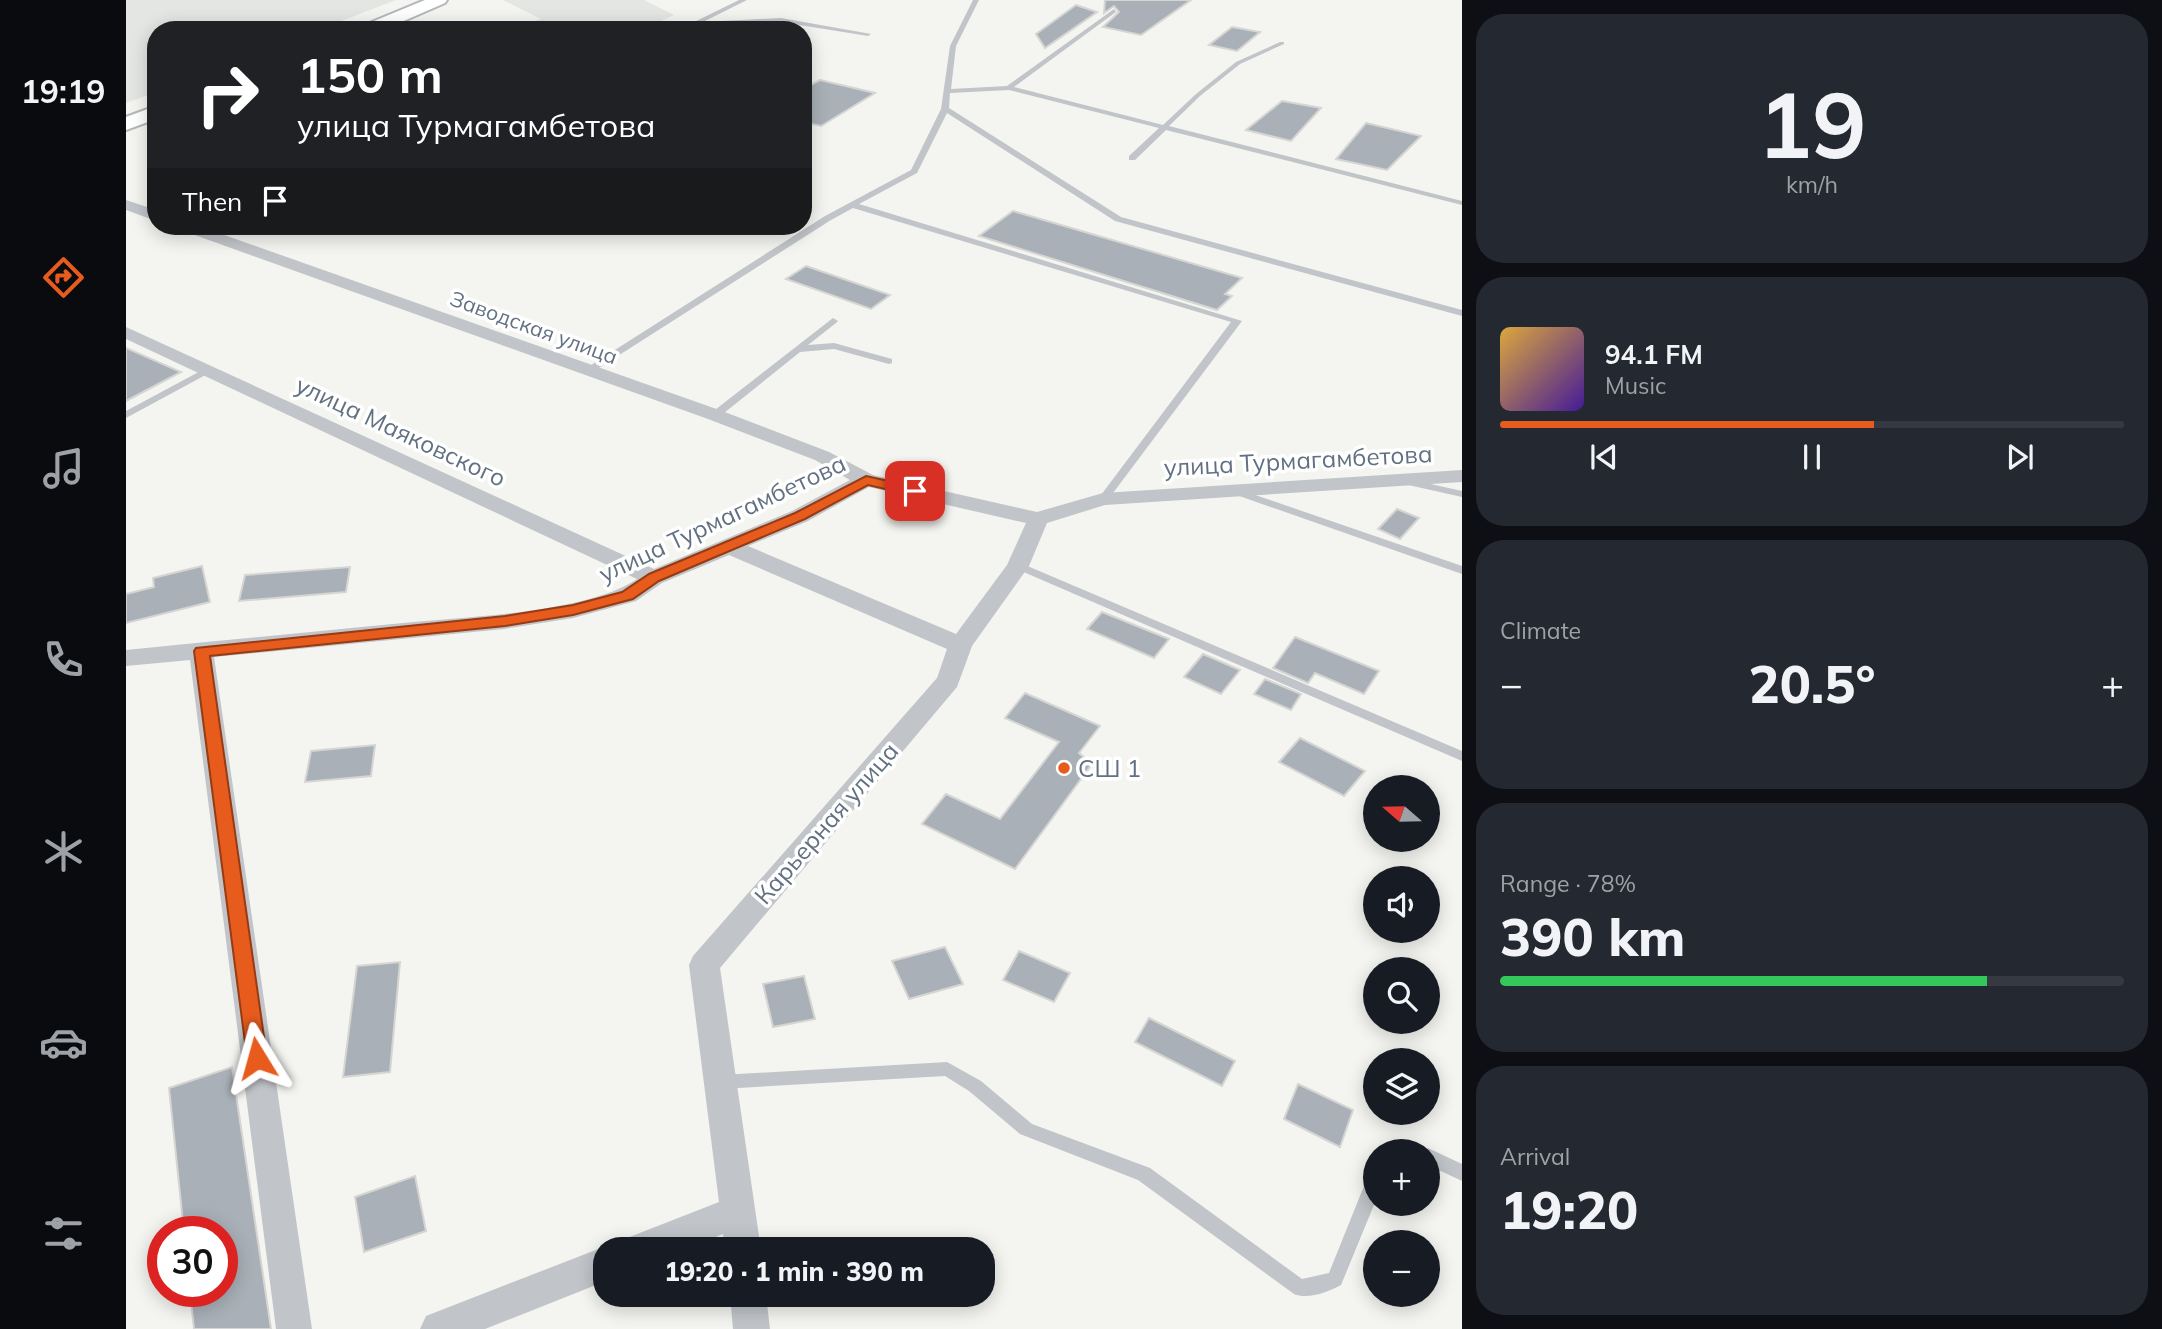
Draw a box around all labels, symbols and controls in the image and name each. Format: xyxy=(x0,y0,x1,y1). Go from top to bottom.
text: 150 m xyxy=(297,44,443,105)
icon: right xyxy=(182,49,273,140)
text: 19 xyxy=(1757,67,1867,181)
text: 19:19 xyxy=(21,71,105,111)
text: улица Турмагамбетова xyxy=(297,105,656,145)
text: km/h xyxy=(1786,170,1838,199)
icon: arrive xyxy=(256,182,294,220)
text: Then xyxy=(182,185,242,218)
icon: directions xyxy=(39,253,88,302)
street label: Заводская улица xyxy=(447,285,621,369)
text: 94.1 FM xyxy=(1605,338,1703,371)
street label: улица Маяковского xyxy=(291,369,511,493)
text: Music xyxy=(1605,371,1666,400)
street label: улица Турмагамбетова xyxy=(1163,438,1433,482)
icon: previous xyxy=(1585,438,1623,476)
icon: pause xyxy=(1793,438,1831,476)
icon: next xyxy=(2001,438,2039,476)
icon: music xyxy=(39,444,88,493)
street label: улица Турмагамбетова xyxy=(594,448,850,588)
pin xyxy=(885,461,945,521)
icon: arrive xyxy=(896,472,934,510)
text: Climate xyxy=(1500,616,1581,645)
icon: phone xyxy=(39,635,88,684)
text: 20.5° xyxy=(1748,651,1876,716)
text: − xyxy=(1500,660,1523,708)
text: + xyxy=(2101,660,2124,708)
street label: Карьерная улица xyxy=(748,736,904,910)
place label: СШ 1 xyxy=(1078,753,1141,783)
marker: СШ 1 xyxy=(1056,760,1072,776)
north arrow xyxy=(1363,775,1440,852)
map controls xyxy=(1363,775,1440,1307)
icon: climate xyxy=(39,827,88,876)
button: sound xyxy=(1363,866,1440,943)
text: Range · 78% xyxy=(1500,869,1636,898)
text: 390 km xyxy=(1500,904,1685,969)
button: search xyxy=(1363,957,1440,1034)
icon: car xyxy=(39,1018,88,1067)
position arrow xyxy=(220,1021,294,1095)
button: layers xyxy=(1363,1048,1440,1125)
button: + xyxy=(1363,1139,1440,1216)
text: Arrival xyxy=(1500,1142,1570,1171)
text: 19:20 xyxy=(1500,1177,1638,1242)
icon: filters xyxy=(39,1209,88,1258)
speed limit sign: 30 xyxy=(147,1216,238,1307)
button: − xyxy=(1363,1230,1440,1307)
text: 19:20 · 1 min · 390 m xyxy=(664,1255,924,1288)

